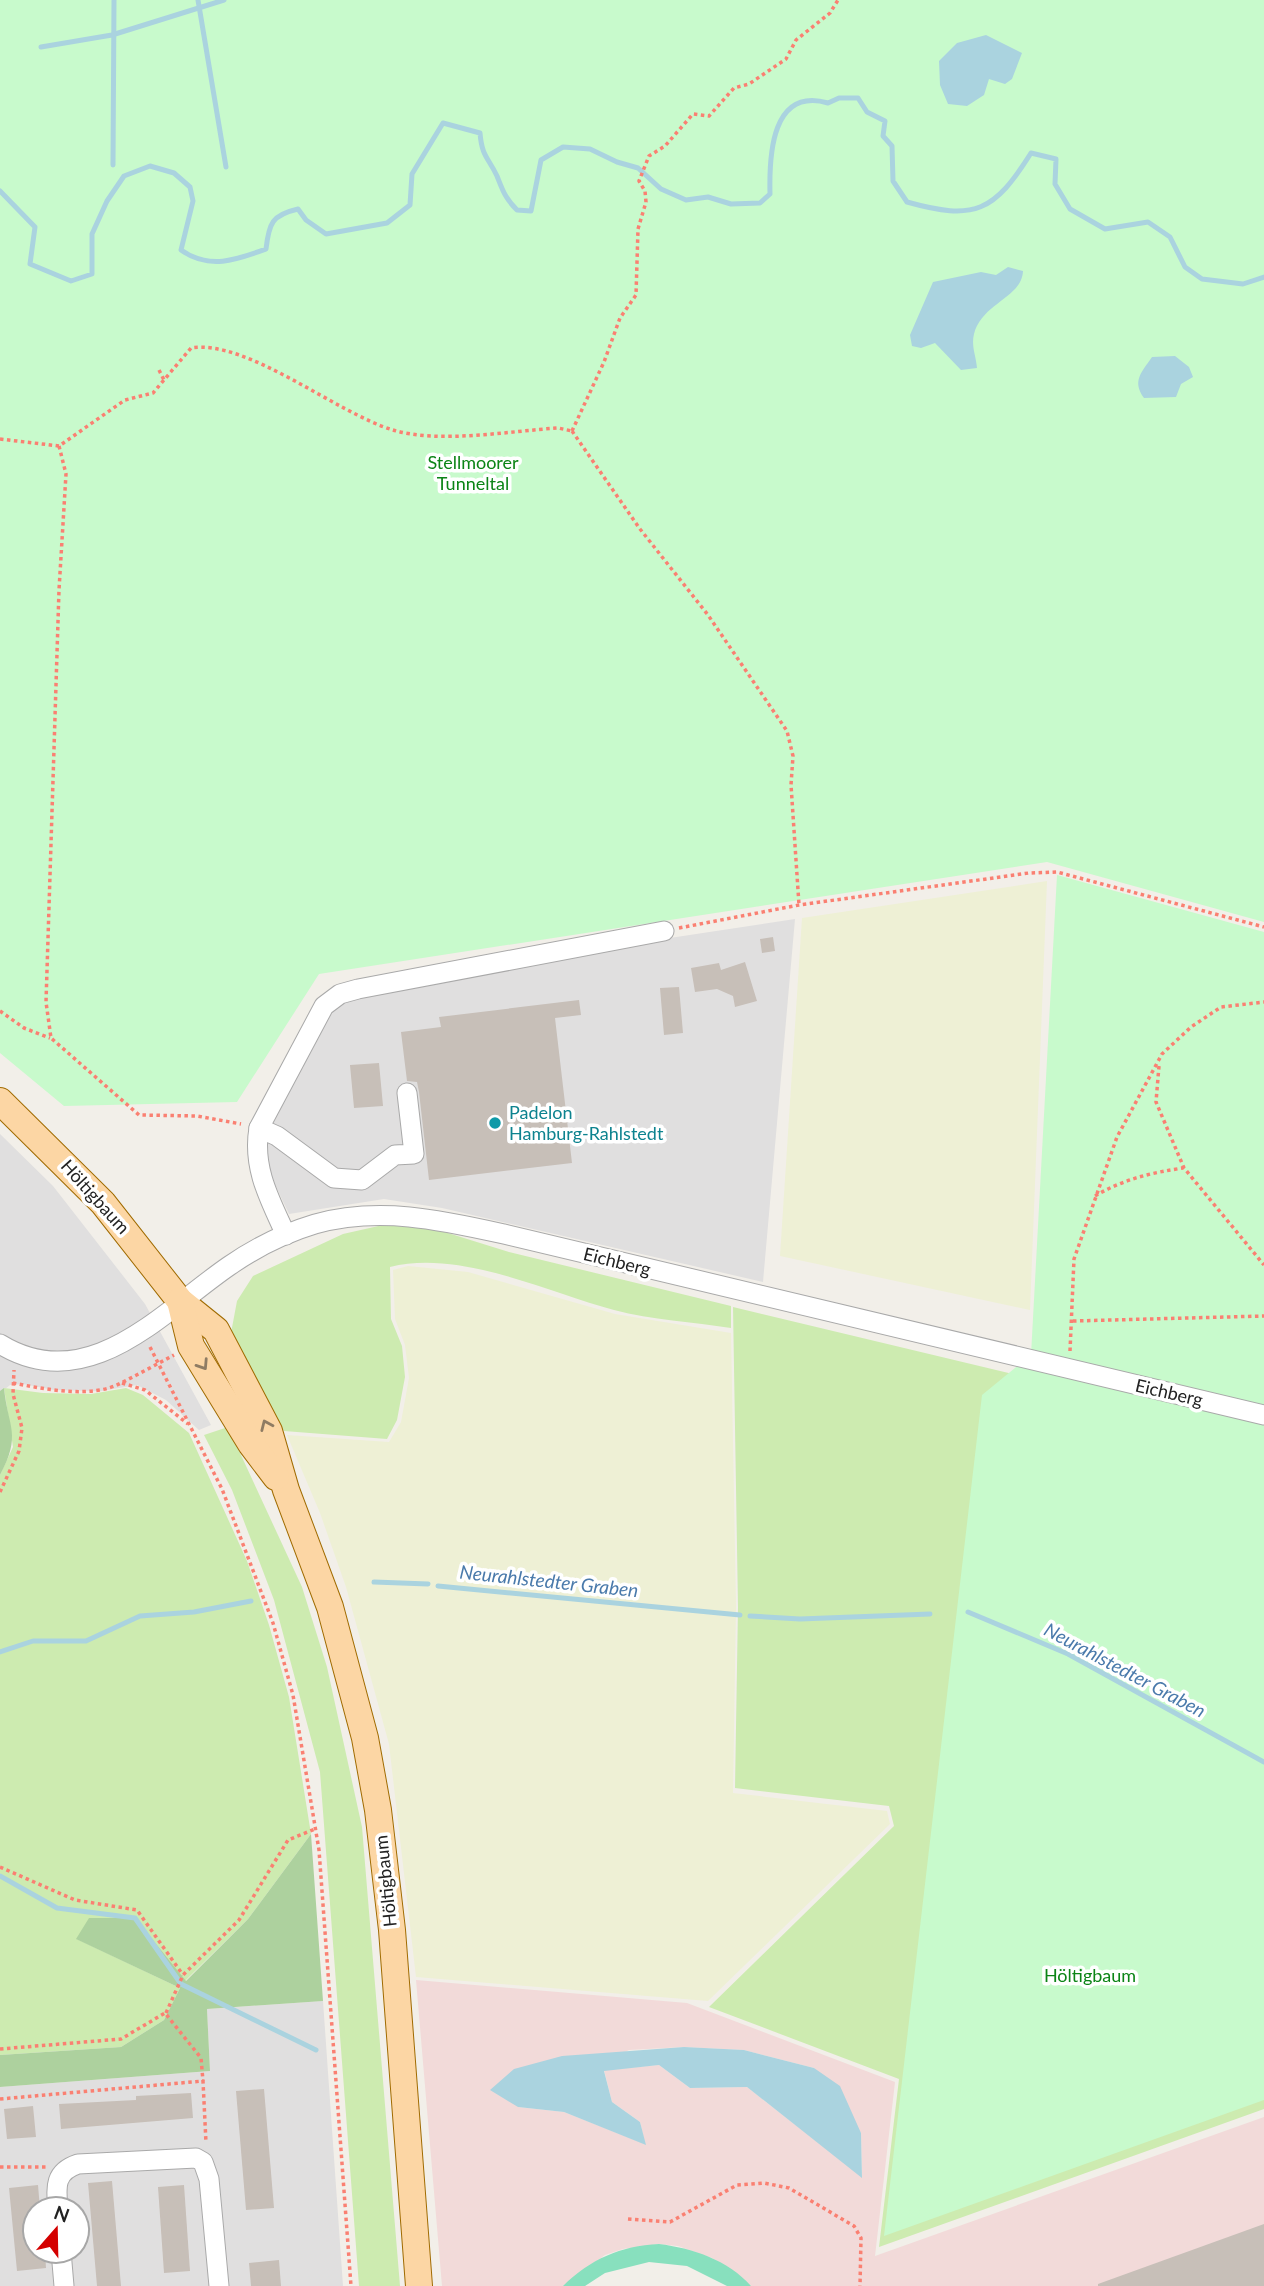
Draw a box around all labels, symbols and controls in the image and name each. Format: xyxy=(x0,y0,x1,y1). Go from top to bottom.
park label: Stellmoorer Tunneltal xyxy=(427,451,519,494)
place label: Padelon Hamburg-Rahlstedt xyxy=(509,1101,664,1144)
marker: Padelon Hamburg-Rahlstedt xyxy=(487,1115,503,1131)
street label: Höltigbaum xyxy=(57,1155,135,1238)
street label: Eichberg xyxy=(581,1242,653,1280)
one-way arrow xyxy=(195,1357,208,1370)
street label: Eichberg xyxy=(1133,1374,1205,1410)
one-way arrow xyxy=(260,1419,274,1432)
water label: Neurahlstedter Graben xyxy=(459,1560,640,1601)
water label: Neurahlstedter Graben xyxy=(1041,1617,1210,1722)
street label: Höltigbaum xyxy=(369,1834,401,1928)
park label: Höltigbaum xyxy=(1044,1964,1136,1986)
north arrow xyxy=(21,2195,91,2265)
text: N xyxy=(51,2200,73,2227)

